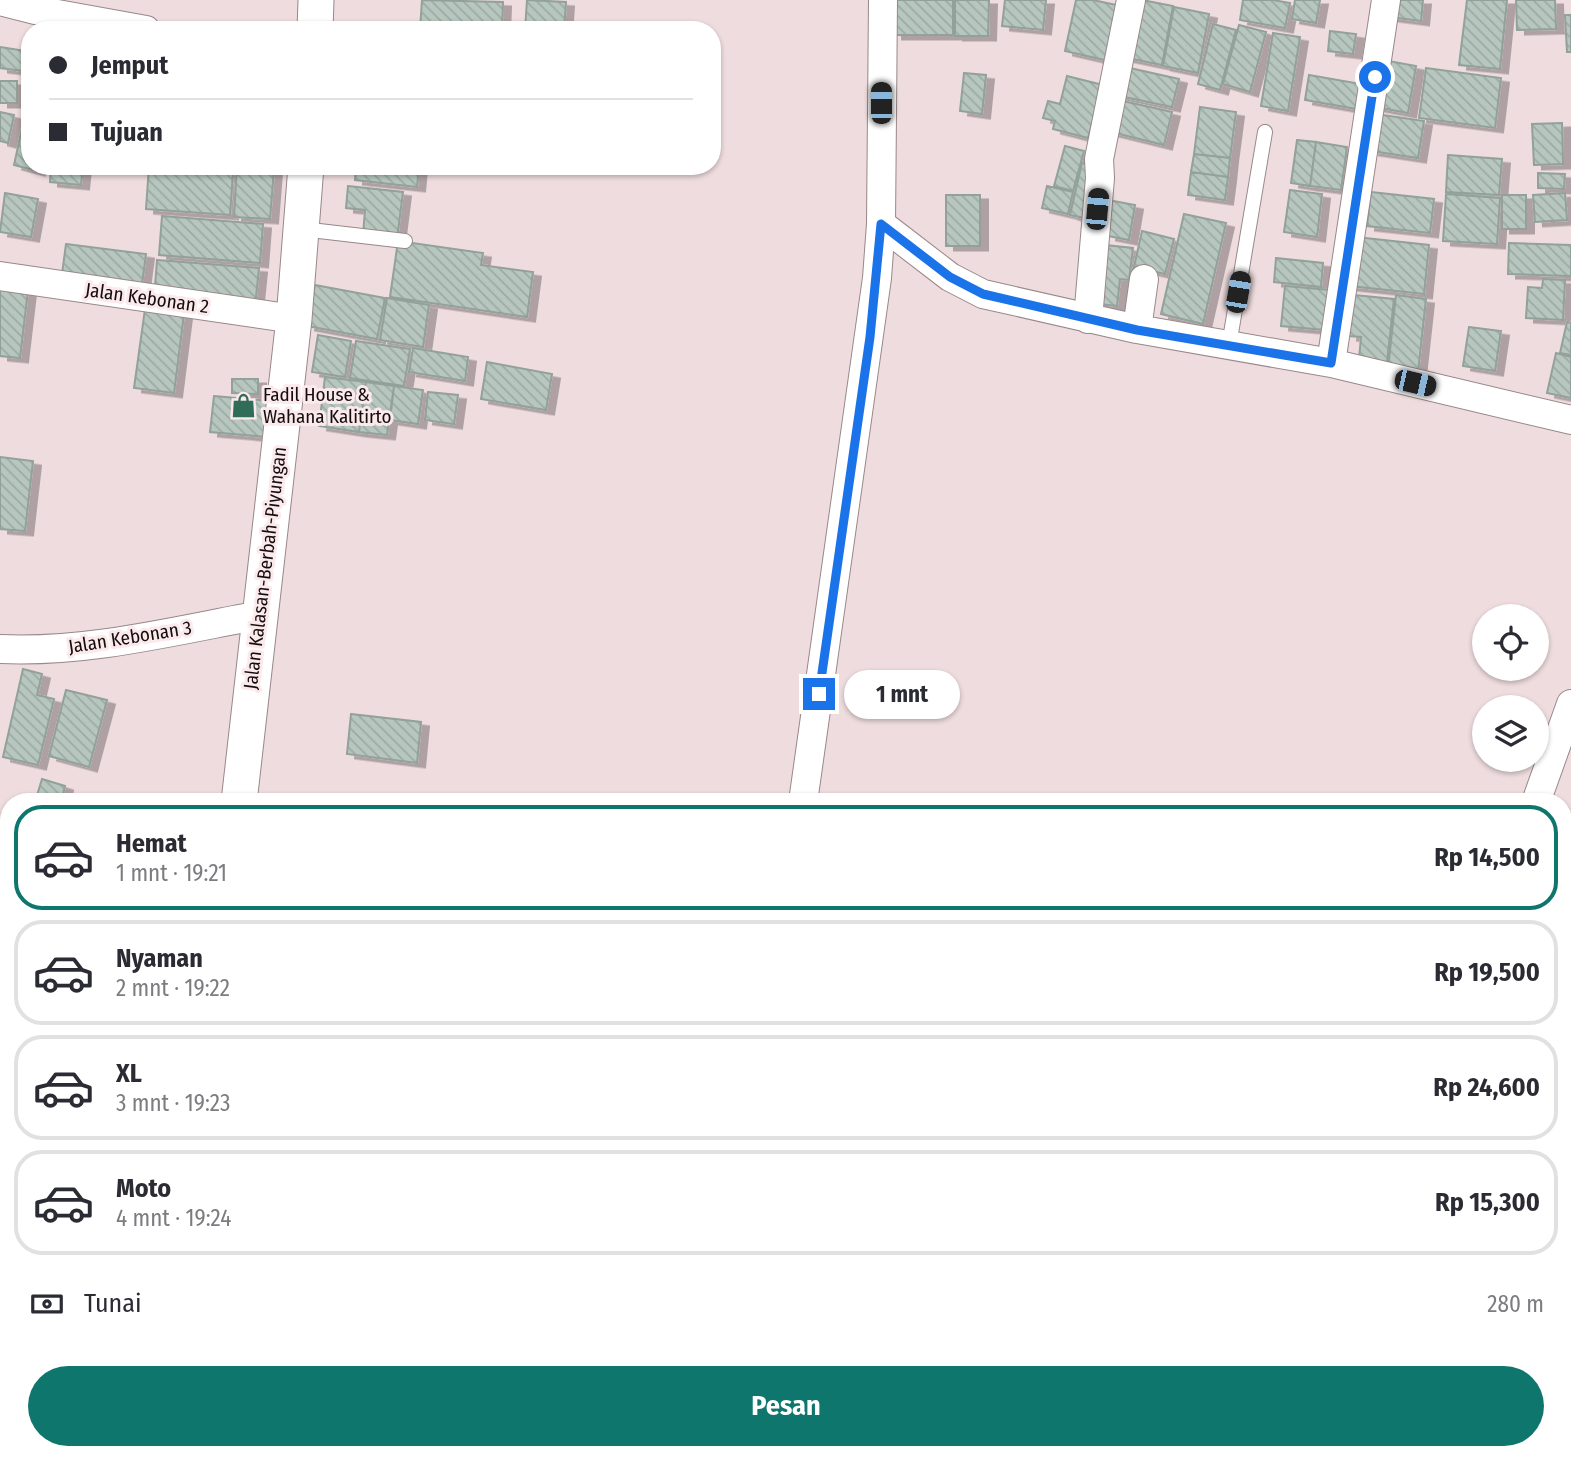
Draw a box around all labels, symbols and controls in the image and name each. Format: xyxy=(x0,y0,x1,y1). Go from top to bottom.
text: Jemput xyxy=(91,50,168,81)
route start xyxy=(1359,61,1391,93)
car xyxy=(871,82,892,124)
text: Tujuan xyxy=(91,117,163,148)
car xyxy=(1085,187,1110,231)
car xyxy=(1225,269,1252,315)
street label: Jalan Kebonan 2 xyxy=(84,278,210,318)
car xyxy=(1393,368,1438,398)
place label: Fadil House & Wahana Kalitirto xyxy=(263,383,391,428)
shop icon: Fadil House & Wahana Kalitirto xyxy=(229,391,257,419)
street label: Jalan Kalasan-Berbah-Piyungan xyxy=(239,445,291,691)
map controls xyxy=(1472,604,1549,772)
button: locate xyxy=(1472,604,1549,681)
street label: Jalan Kebonan 3 xyxy=(67,616,193,658)
callout: 1 mnt xyxy=(844,670,959,718)
route end xyxy=(803,678,835,710)
text: 1 mnt xyxy=(876,680,928,708)
button: layers xyxy=(1472,695,1549,772)
icon: car xyxy=(32,826,95,889)
text: Hemat xyxy=(116,828,187,859)
text: Rp 14,500 xyxy=(1434,842,1540,873)
text: 1 mnt · 19:21 xyxy=(116,859,227,887)
icon: car xyxy=(32,941,95,1004)
text: Nyaman xyxy=(116,943,203,974)
text: Rp 19,500 xyxy=(1434,957,1540,988)
text: 2 mnt · 19:22 xyxy=(116,974,230,1002)
icon: car xyxy=(32,1056,95,1119)
text: XL xyxy=(116,1058,142,1089)
text: Rp 24,600 xyxy=(1433,1072,1540,1103)
text: 3 mnt · 19:23 xyxy=(116,1089,230,1117)
icon: car xyxy=(32,1171,95,1234)
text: Moto xyxy=(116,1173,171,1204)
text: Rp 15,300 xyxy=(1435,1187,1540,1218)
text: 4 mnt · 19:24 xyxy=(116,1204,231,1232)
icon: cash xyxy=(28,1285,66,1323)
text: Tunai xyxy=(84,1288,142,1319)
text: 280 m xyxy=(1487,1290,1544,1318)
button: Pesan xyxy=(28,1366,1544,1446)

